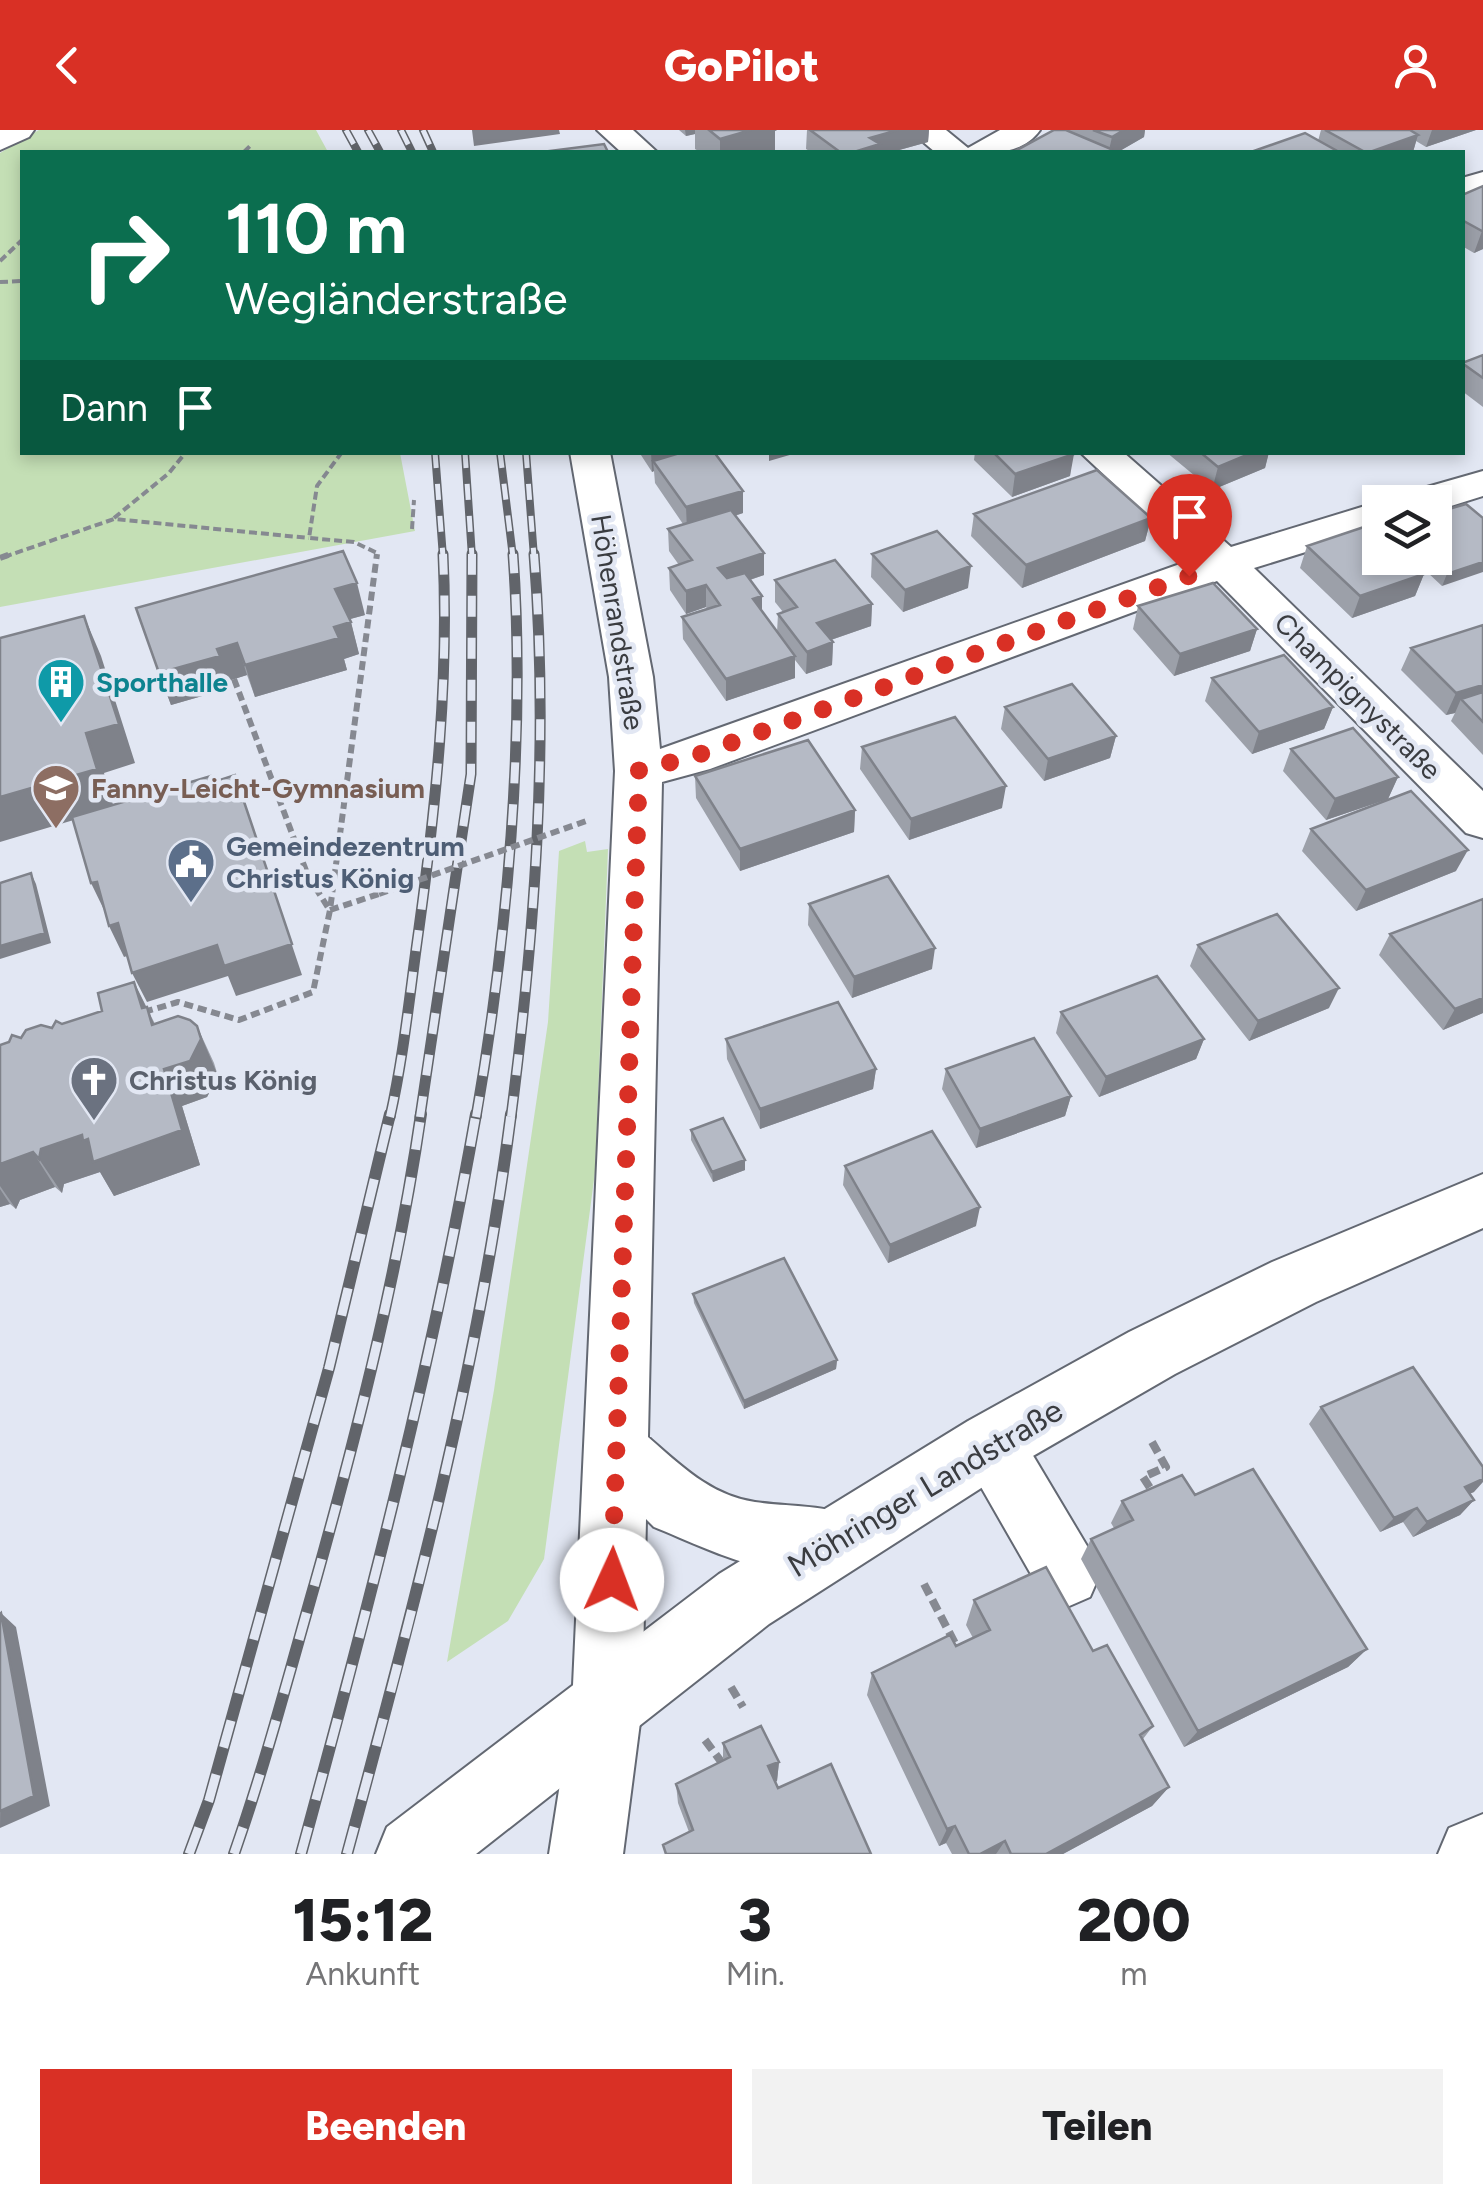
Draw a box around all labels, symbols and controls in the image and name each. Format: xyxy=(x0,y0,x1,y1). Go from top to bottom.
icon: back xyxy=(40,38,95,93)
text: GoPilot xyxy=(664,38,819,92)
icon: person xyxy=(1388,38,1443,93)
text: 110 m xyxy=(225,186,407,271)
icon: right xyxy=(60,190,190,320)
text: Wegländerstraße xyxy=(225,271,568,325)
icon: arrive xyxy=(168,380,223,435)
text: Dann xyxy=(60,385,148,431)
pin xyxy=(1147,474,1232,577)
map controls xyxy=(1362,485,1452,575)
button: layers xyxy=(1362,485,1452,575)
icon: arrive xyxy=(1162,489,1217,544)
street label: Höhenrandstraße xyxy=(584,512,652,732)
street label: Champignystraße xyxy=(1267,605,1449,787)
building icon: Sporthalle xyxy=(35,656,87,724)
place label: Sporthalle xyxy=(96,665,228,699)
school or university icon: Fanny-Leicht-Gymnasium xyxy=(30,762,82,830)
place label: Fanny-Leicht-Gymnasium xyxy=(91,771,425,805)
place label: Gemeindezentrum Christus König xyxy=(226,829,465,895)
public building icon: Gemeindezentrum Christus König xyxy=(165,836,217,904)
church icon: Christus König xyxy=(68,1054,120,1122)
place label: Christus König xyxy=(129,1063,317,1097)
street label: Möhringer Landstraße xyxy=(781,1391,1069,1585)
position arrow xyxy=(560,1528,664,1632)
text: 15:12 xyxy=(292,1884,433,1956)
text: 3 xyxy=(738,1884,772,1956)
text: 200 xyxy=(1077,1884,1191,1956)
text: Ankunft xyxy=(306,1955,420,1993)
text: Min. xyxy=(726,1955,785,1993)
text: m xyxy=(1120,1955,1147,1993)
button: Beenden xyxy=(40,2069,732,2184)
button: Teilen xyxy=(752,2069,1443,2184)

